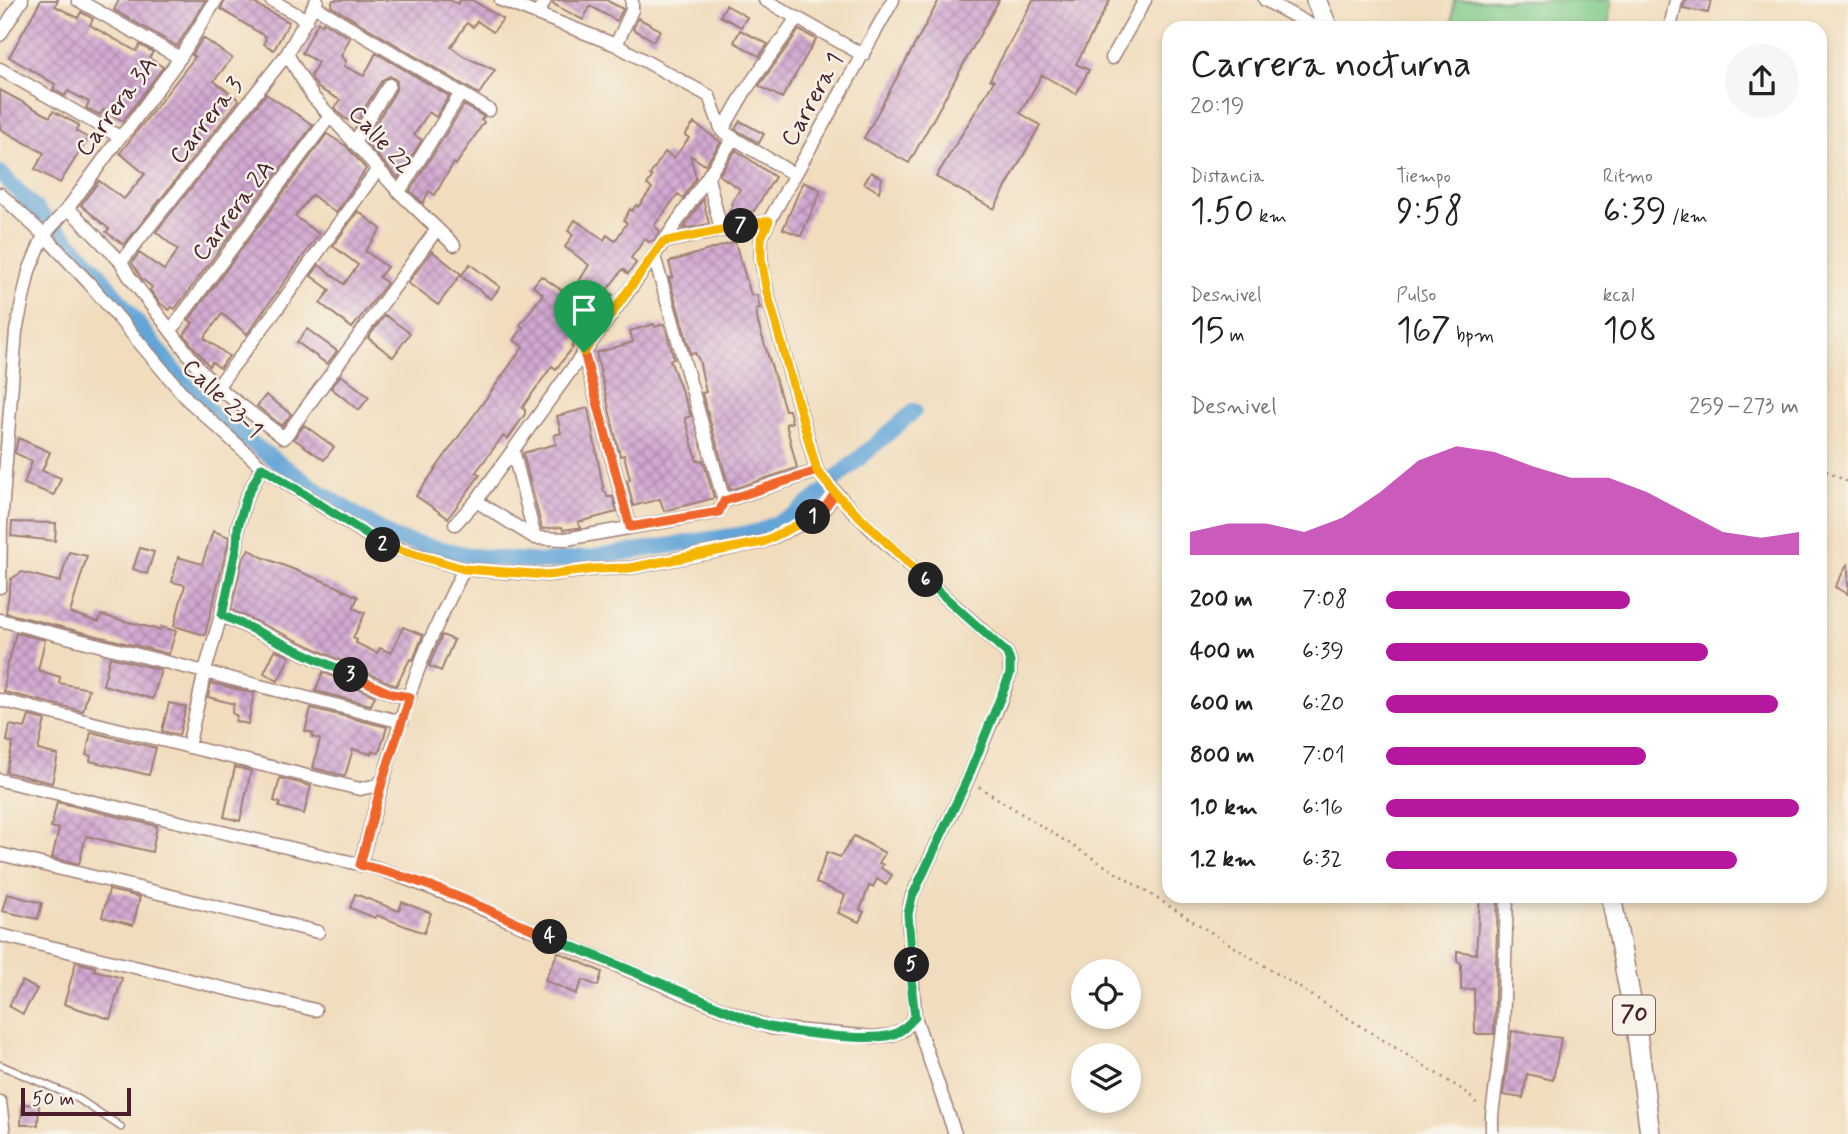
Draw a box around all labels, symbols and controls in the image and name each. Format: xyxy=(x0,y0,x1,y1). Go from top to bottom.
text: Carrera nocturna xyxy=(1190,41,1472,90)
button: share xyxy=(1725,44,1799,118)
street label: Carrera 1 xyxy=(775,48,851,152)
street label: Carrera 3A xyxy=(69,50,165,164)
street label: Carrera 3 xyxy=(163,71,251,171)
text: 20:19 xyxy=(1190,92,1245,122)
street label: Calle 22 xyxy=(341,99,419,181)
street label: Carrera 2A xyxy=(186,154,282,268)
text: Distancia xyxy=(1190,164,1264,189)
text: Tiempo xyxy=(1396,164,1451,189)
text: Ritmo xyxy=(1603,164,1653,189)
text: 1.50 xyxy=(1190,189,1254,235)
text: 9:58 xyxy=(1396,189,1463,235)
text: 6:39 xyxy=(1603,189,1667,235)
text: km xyxy=(1254,204,1287,229)
text: /km xyxy=(1667,204,1708,229)
pin: 7 xyxy=(724,208,758,244)
text: 7 xyxy=(735,213,746,238)
pin xyxy=(554,280,614,352)
text: Desnivel xyxy=(1190,283,1262,308)
text: Pulso xyxy=(1396,283,1436,308)
text: kcal xyxy=(1603,283,1635,308)
icon: arrive xyxy=(565,291,603,329)
text: 15 xyxy=(1190,308,1224,354)
text: 167 xyxy=(1396,308,1451,354)
text: 108 xyxy=(1603,308,1657,354)
text: m xyxy=(1224,323,1245,348)
text: bpm xyxy=(1451,323,1494,348)
street label: Calle 23-1 xyxy=(175,353,269,445)
text: Desnivel xyxy=(1190,392,1277,422)
text: 259–273 m xyxy=(1689,392,1799,422)
pin: 1 xyxy=(796,500,830,534)
text: 1 xyxy=(808,504,817,529)
pin: 2 xyxy=(366,528,400,562)
text: 2 xyxy=(378,532,387,557)
pin: 6 xyxy=(908,562,944,598)
text: 6 xyxy=(921,567,930,592)
text: 200 m xyxy=(1190,585,1253,615)
text: 7:08 xyxy=(1302,585,1348,615)
text: 400 m xyxy=(1190,637,1255,667)
text: 6:39 xyxy=(1302,637,1344,667)
pin: 3 xyxy=(334,658,368,692)
text: 3 xyxy=(346,662,355,687)
text: 600 m xyxy=(1190,689,1253,719)
text: 6:20 xyxy=(1302,689,1344,719)
text: 800 m xyxy=(1190,741,1254,771)
text: 7:01 xyxy=(1302,741,1345,771)
text: 1.0 km xyxy=(1190,793,1258,823)
text: 6:16 xyxy=(1302,793,1343,823)
text: 1.2 km xyxy=(1190,845,1256,875)
text: 6:32 xyxy=(1302,845,1342,875)
pin: 4 xyxy=(532,920,568,954)
text: 4 xyxy=(544,924,555,949)
pin: 5 xyxy=(894,948,930,982)
text: 5 xyxy=(906,952,917,977)
map controls xyxy=(1071,959,1141,1113)
button: locate xyxy=(1071,959,1141,1029)
road number: 70 xyxy=(1613,996,1655,1034)
button: layers xyxy=(1071,1043,1141,1113)
scale bar xyxy=(21,1085,131,1117)
text: 50 m xyxy=(32,1087,75,1112)

